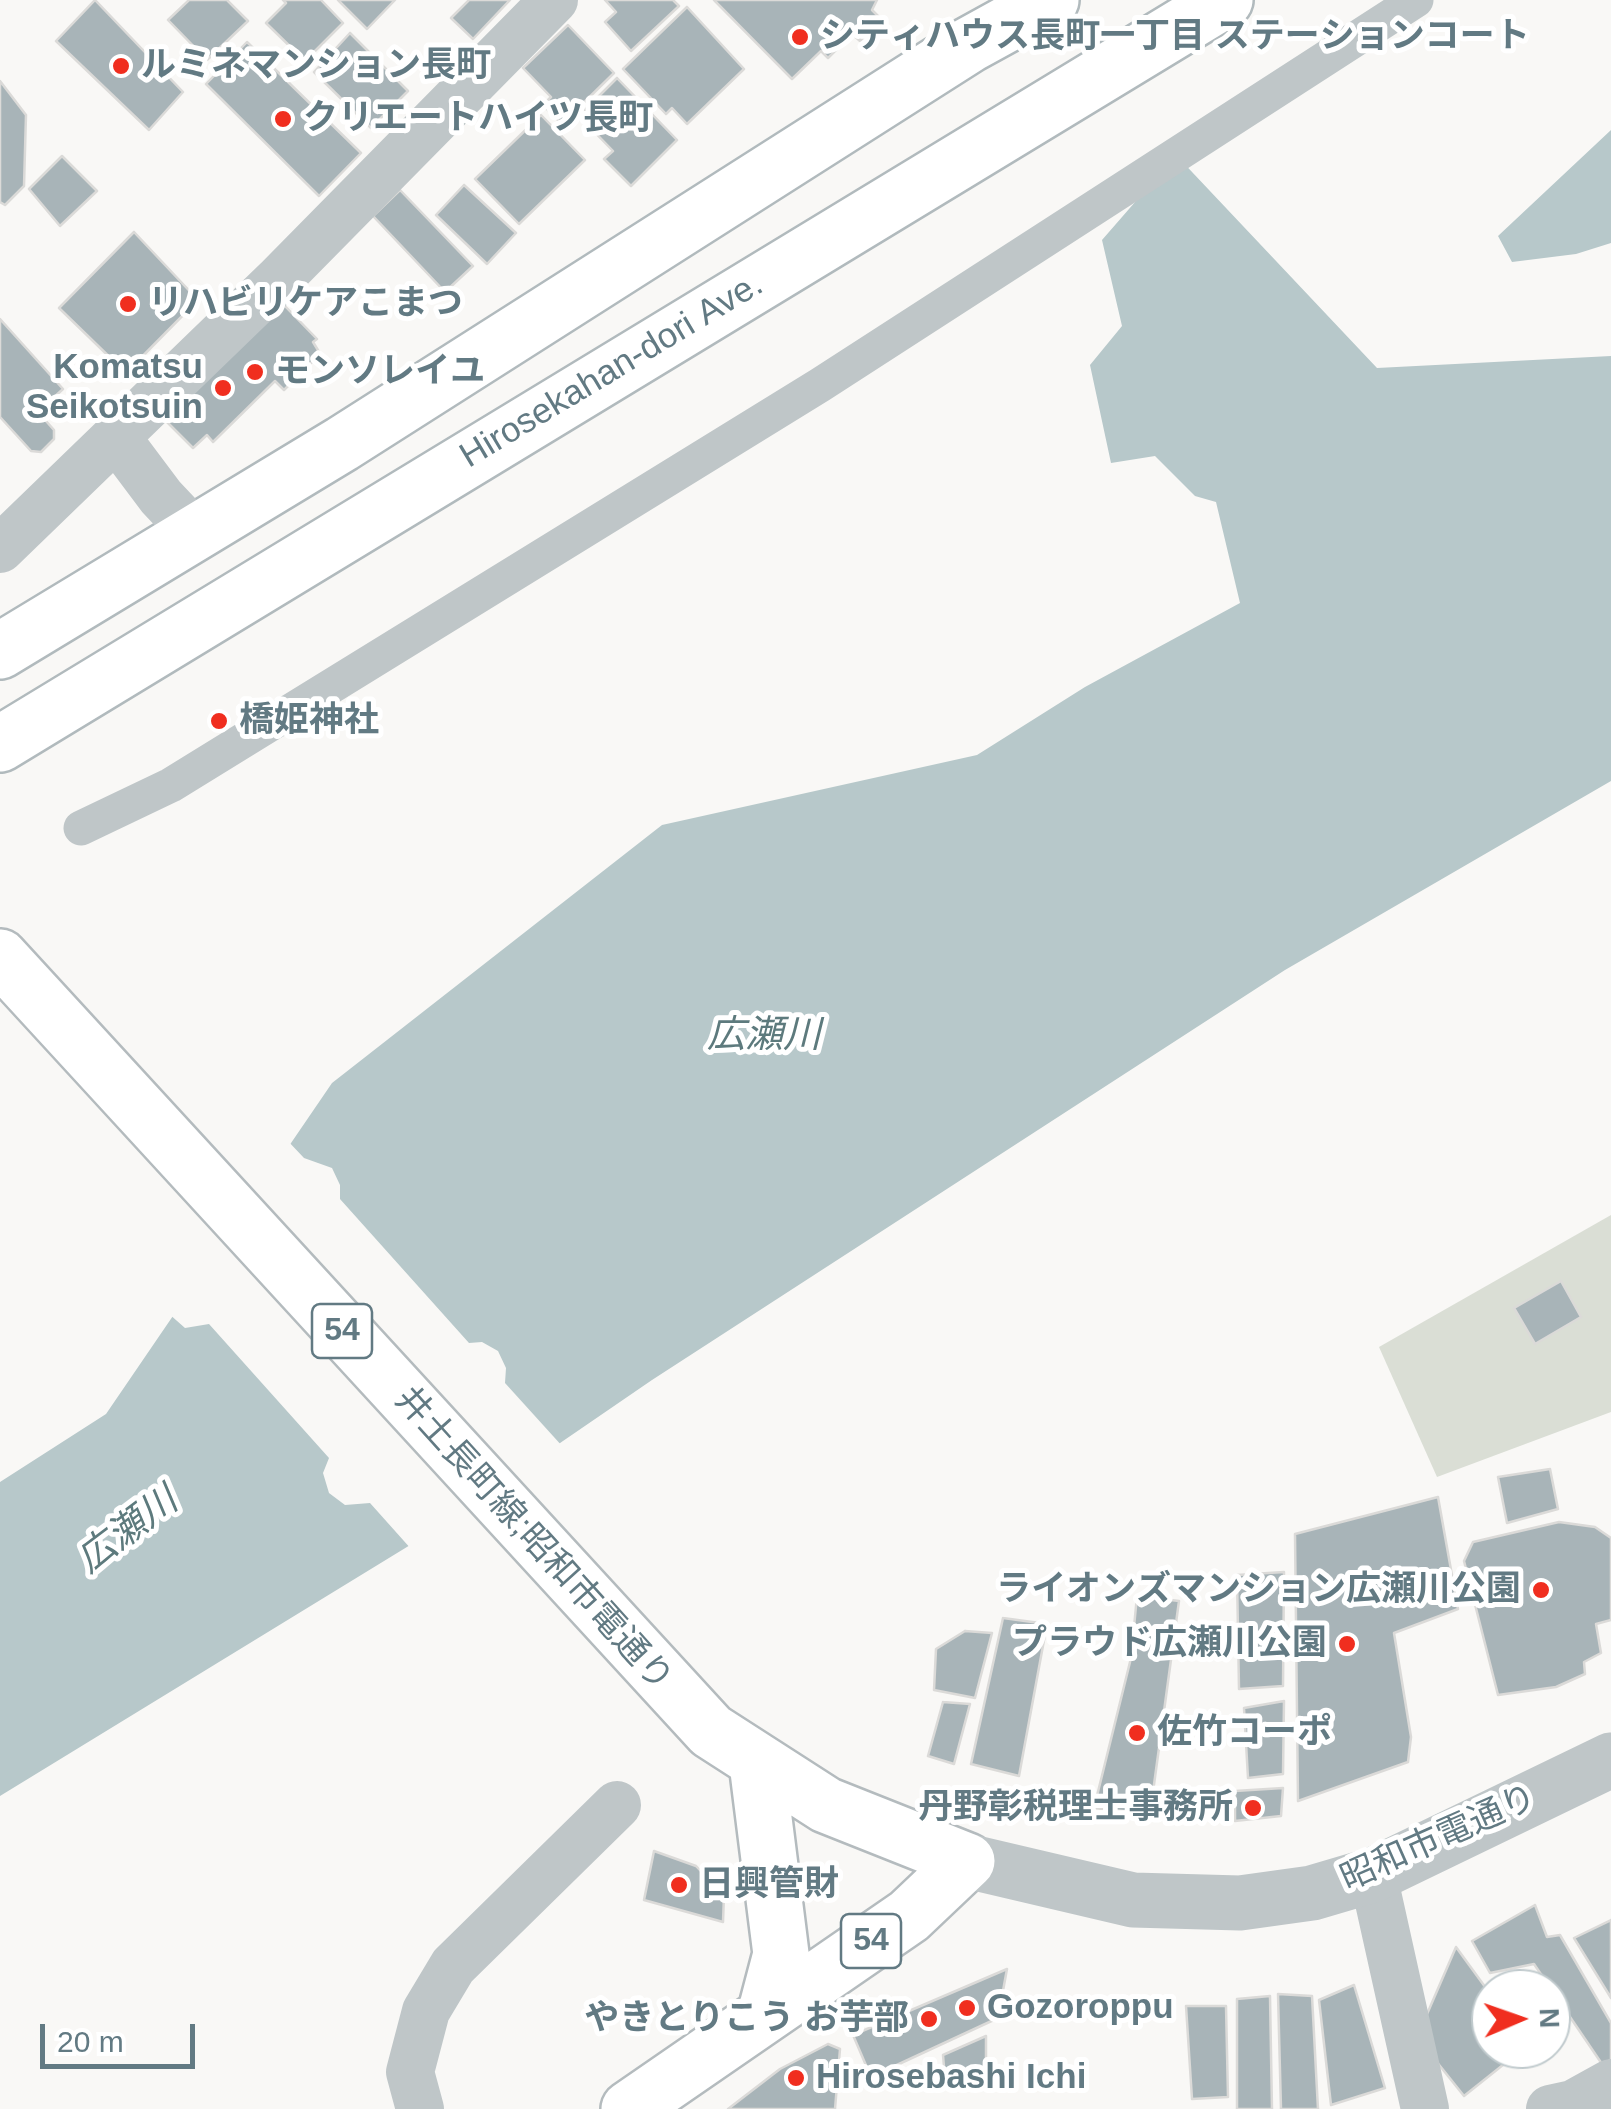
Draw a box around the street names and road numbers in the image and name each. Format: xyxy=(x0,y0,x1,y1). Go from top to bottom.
street label: Hirosekahan-dori Ave. xyxy=(453,264,771,478)
road number: 54 xyxy=(312,1304,372,1358)
street label: 井土長町線;昭和市電通り xyxy=(385,1379,681,1701)
street label: 昭和市電通り xyxy=(1335,1777,1543,1901)
road number: 54 xyxy=(841,1914,901,1968)

